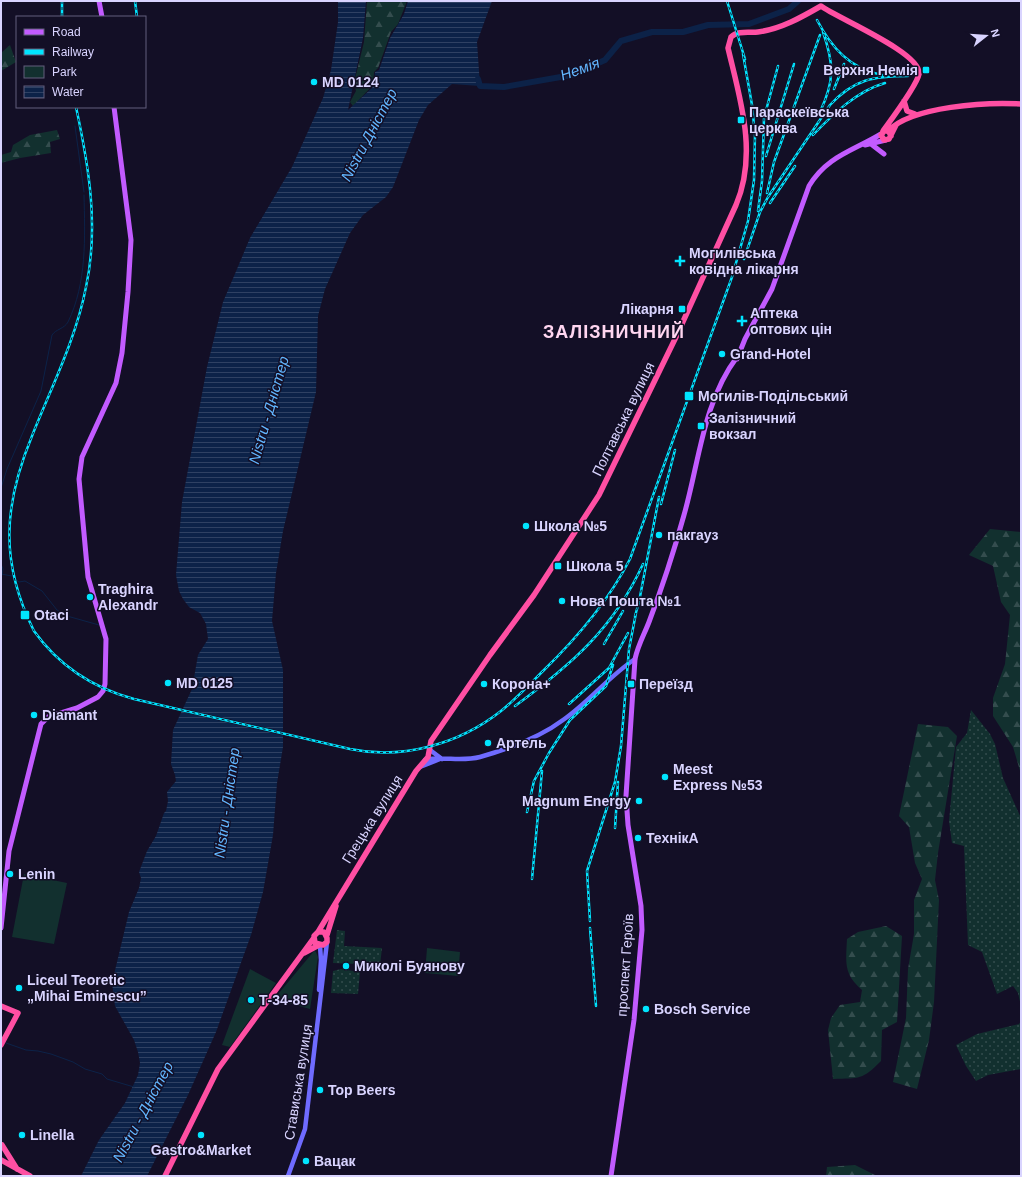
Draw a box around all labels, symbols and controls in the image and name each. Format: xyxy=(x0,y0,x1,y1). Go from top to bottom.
legend xyxy=(16,16,146,108)
north arrow xyxy=(966,16,1006,56)
text: Road xyxy=(52,25,81,39)
text: N xyxy=(989,28,1002,39)
text: Railway xyxy=(52,45,94,59)
water label: Немія xyxy=(558,54,602,83)
place label: Верхня Немія xyxy=(823,62,918,78)
text: Park xyxy=(52,65,78,79)
marker: Верхня Немія xyxy=(921,65,931,75)
place label: MD 0124 xyxy=(322,74,379,90)
marker: MD 0124 xyxy=(309,77,319,87)
text: Water xyxy=(52,85,84,99)
water label: Nistru Дністер xyxy=(337,86,400,184)
place label: Параскеївська церква xyxy=(749,104,849,136)
marker: Параскеївська церква xyxy=(736,115,746,125)
place label: Могилівська ковідна лікарня xyxy=(689,245,799,277)
marker: Могилівська ковідна лікарня xyxy=(674,255,686,267)
place label: Лікарня xyxy=(620,301,674,317)
marker: Лікарня xyxy=(677,304,687,314)
place label: Аптека оптових цін xyxy=(750,305,832,337)
marker: Аптека оптових цін xyxy=(737,316,747,326)
district label: ЗАЛІЗНИЧНИЙ xyxy=(543,321,685,342)
place label: Grand-Hotel xyxy=(730,346,811,362)
marker: Grand-Hotel xyxy=(717,349,727,359)
water label: Nistru - Дністер xyxy=(245,354,292,466)
street label: Полтавська вулиця xyxy=(588,359,658,479)
place label: Могилів-Подільський xyxy=(698,388,848,404)
marker: Могилів-Подільський xyxy=(683,390,695,402)
place label: Залізничний вокзал xyxy=(709,410,796,442)
marker: Залізничний вокзал xyxy=(696,421,706,431)
place label: Школа №5 xyxy=(534,518,607,534)
marker: Школа №5 xyxy=(521,521,531,531)
place label: пакгауз xyxy=(667,527,718,543)
marker: пакгауз xyxy=(654,530,664,540)
place label: Школа 5 xyxy=(566,558,624,574)
marker: Школа 5 xyxy=(553,561,563,571)
place label: Traghira Alexandr xyxy=(98,581,158,613)
marker: Traghira Alexandr xyxy=(85,592,95,602)
place label: Нова Пошта №1 xyxy=(570,593,681,609)
marker: Нова Пошта №1 xyxy=(557,596,567,606)
place label: Otaci xyxy=(34,607,69,623)
marker: Otaci xyxy=(19,609,31,621)
place label: MD 0125 xyxy=(176,675,233,691)
place label: Корона+ xyxy=(492,676,551,692)
place label: Переїзд xyxy=(639,676,693,692)
marker: MD 0125 xyxy=(163,678,173,688)
marker: Корона+ xyxy=(479,679,489,689)
marker: Переїзд xyxy=(626,679,636,689)
place label: Diamant xyxy=(42,707,98,723)
marker: Diamant xyxy=(29,710,39,720)
place label: Артель xyxy=(496,735,547,751)
marker: Артель xyxy=(483,738,493,748)
water label: Nistru - Дністер xyxy=(210,747,243,859)
place label: Meest Express №53 xyxy=(673,761,763,793)
street label: Грецька вулиця xyxy=(338,772,406,866)
marker: Meest Express №53 xyxy=(660,772,670,782)
place label: Magnum Energy xyxy=(522,793,631,809)
marker: Magnum Energy xyxy=(634,796,644,806)
place label: ТехнікА xyxy=(646,830,699,846)
marker: ТехнікА xyxy=(633,833,643,843)
place label: Lenin xyxy=(18,866,55,882)
marker: Lenin xyxy=(5,869,15,879)
street label: проспект Героїв xyxy=(613,913,637,1017)
place label: Миколі Буянову xyxy=(354,958,465,974)
marker: Миколі Буянову xyxy=(341,961,351,971)
place label: Liceul Teoretic „Mihai Eminescu” xyxy=(27,972,147,1004)
marker: Liceul Teoretic „Mihai Eminescu” xyxy=(14,983,24,993)
place label: Т-34-85 xyxy=(259,992,308,1008)
marker: Т-34-85 xyxy=(246,995,256,1005)
place label: Bosch Service xyxy=(654,1001,751,1017)
marker: Bosch Service xyxy=(641,1004,651,1014)
street label: Стависька вулиця xyxy=(281,1023,315,1141)
water label: Nistru - Дністер xyxy=(109,1059,176,1165)
place label: Top Beers xyxy=(328,1082,396,1098)
marker: Top Beers xyxy=(315,1085,325,1095)
place label: Linella xyxy=(30,1127,75,1143)
marker: Linella xyxy=(17,1130,27,1140)
marker: Gastro&Market xyxy=(196,1130,206,1140)
place label: Gastro&Market xyxy=(151,1142,252,1158)
place label: Вацак xyxy=(314,1153,356,1169)
marker: Вацак xyxy=(301,1156,311,1166)

